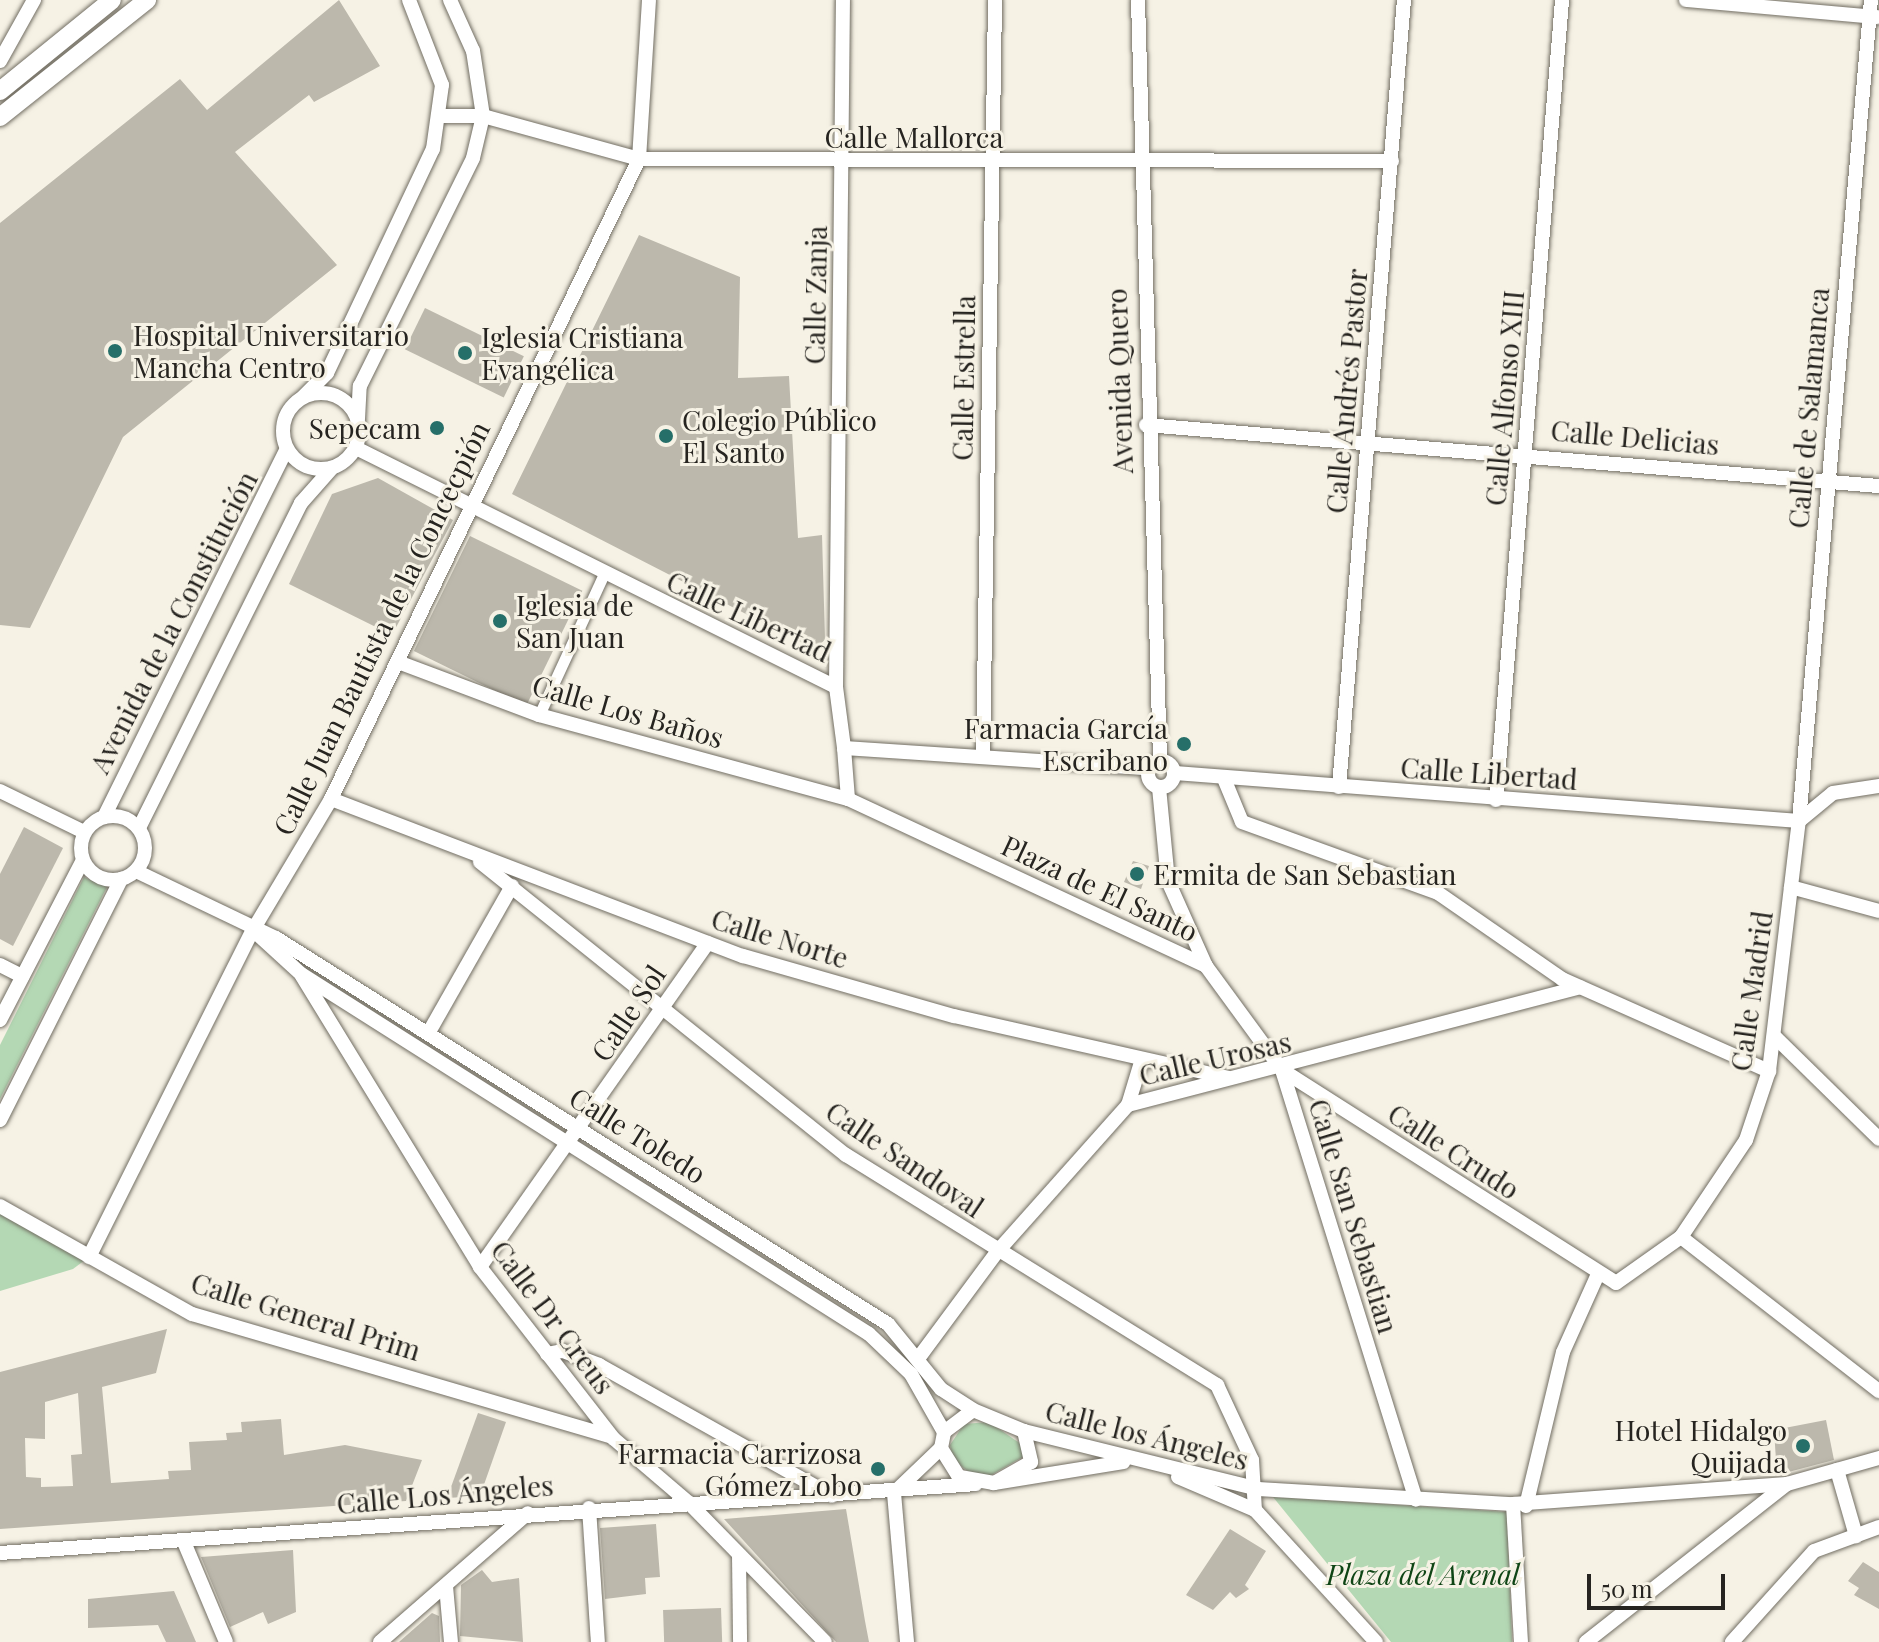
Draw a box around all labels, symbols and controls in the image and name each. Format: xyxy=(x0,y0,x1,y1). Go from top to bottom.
street label: Calle Mallorca xyxy=(825,120,1003,154)
street label: Calle Zanja xyxy=(797,225,833,365)
street label: Calle Andrés Pastor xyxy=(1319,267,1373,515)
street label: Calle de Salamanca xyxy=(1781,286,1835,530)
street label: Avenida Quero xyxy=(1099,288,1139,474)
street label: Calle Alfonso XIII xyxy=(1478,288,1530,508)
street label: Calle Estrella xyxy=(945,295,981,461)
place label: Hospital Universitario Mancha Centro xyxy=(133,318,409,384)
place label: Iglesia Cristiana Evangélica xyxy=(481,320,684,386)
marker: Hospital Universitario Mancha Centro xyxy=(104,340,126,362)
marker: Iglesia Cristiana Evangélica xyxy=(456,344,474,362)
place label: Colegio Público El Santo xyxy=(682,403,877,469)
place label: Sepecam xyxy=(309,411,421,445)
street label: Calle Delicias xyxy=(1549,413,1721,461)
street label: Calle Juan Bautista de la Concecpión xyxy=(266,415,496,841)
marker: Sepecam xyxy=(428,419,446,437)
marker: Colegio Público El Santo xyxy=(657,427,675,445)
street label: Avenida de la Constitución xyxy=(82,465,264,779)
street label: Calle Libertad xyxy=(662,563,836,669)
place label: Iglesia de San Juan xyxy=(516,588,634,654)
marker: Iglesia de San Juan xyxy=(491,612,509,630)
street label: Calle Los Baños xyxy=(529,668,727,754)
place label: Farmacia García Escribano xyxy=(963,711,1168,777)
marker: Farmacia García Escribano xyxy=(1175,735,1193,753)
street label: Calle Libertad xyxy=(1399,750,1579,796)
street label: Plaza de El Santo xyxy=(996,828,1204,948)
place label: Ermita de San Sebastian xyxy=(1153,857,1457,891)
marker: Ermita de San Sebastian xyxy=(1128,865,1146,883)
street label: Calle Norte xyxy=(708,901,852,975)
street label: Calle Madrid xyxy=(1723,909,1779,1073)
street label: Calle Sol xyxy=(584,959,672,1067)
street label: Calle Urosas xyxy=(1136,1024,1294,1092)
street label: Calle Toledo xyxy=(563,1080,713,1190)
street label: Calle Sandoval xyxy=(820,1094,990,1224)
street label: Calle San Sebastian xyxy=(1302,1095,1406,1337)
street label: Calle Crudo xyxy=(1382,1096,1526,1206)
street label: Calle Dr Creus xyxy=(484,1233,622,1401)
street label: Calle General Prim xyxy=(187,1265,425,1367)
street label: Calle los Ángeles xyxy=(1041,1393,1253,1477)
place label: Hotel Hidalgo Quijada xyxy=(1614,1413,1787,1479)
place label: Farmacia Carrizosa Gómez Lobo xyxy=(617,1436,862,1502)
marker: Hotel Hidalgo Quijada xyxy=(1794,1437,1812,1455)
marker: Farmacia Carrizosa Gómez Lobo xyxy=(869,1460,887,1478)
street label: Calle Los Ángeles xyxy=(335,1468,555,1520)
park label: Plaza del Arenal xyxy=(1326,1557,1520,1591)
scale bar xyxy=(1591,1558,1729,1608)
text: 50 m xyxy=(1601,1572,1653,1604)

